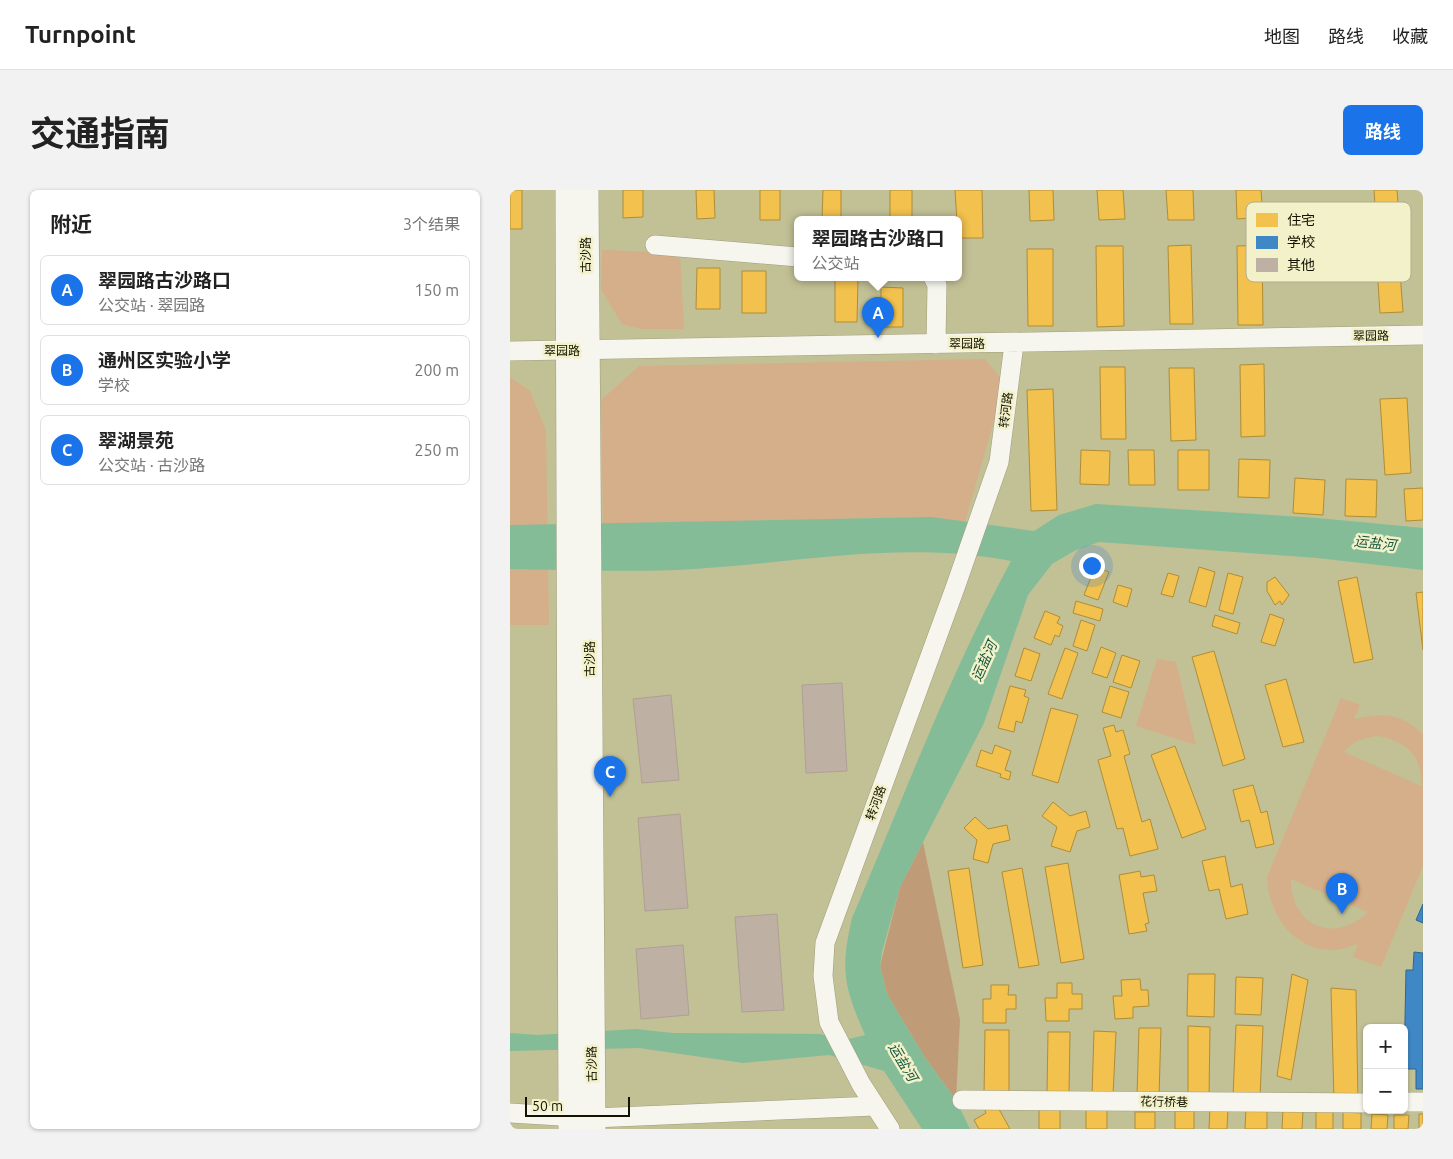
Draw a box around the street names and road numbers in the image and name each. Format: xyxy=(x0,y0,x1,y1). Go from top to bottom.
street label: 古沙路 xyxy=(579,237,592,273)
street label: 翠园路 xyxy=(1353,329,1389,342)
street label: 翠园路 xyxy=(949,337,985,350)
street label: 翠园路 xyxy=(544,344,580,357)
street label: 转河路 xyxy=(997,391,1014,429)
street label: 古沙路 xyxy=(583,641,596,677)
street label: 转河路 xyxy=(863,784,888,822)
street label: 古沙路 xyxy=(585,1046,598,1082)
street label: 花行桥巷 xyxy=(1140,1095,1188,1108)

